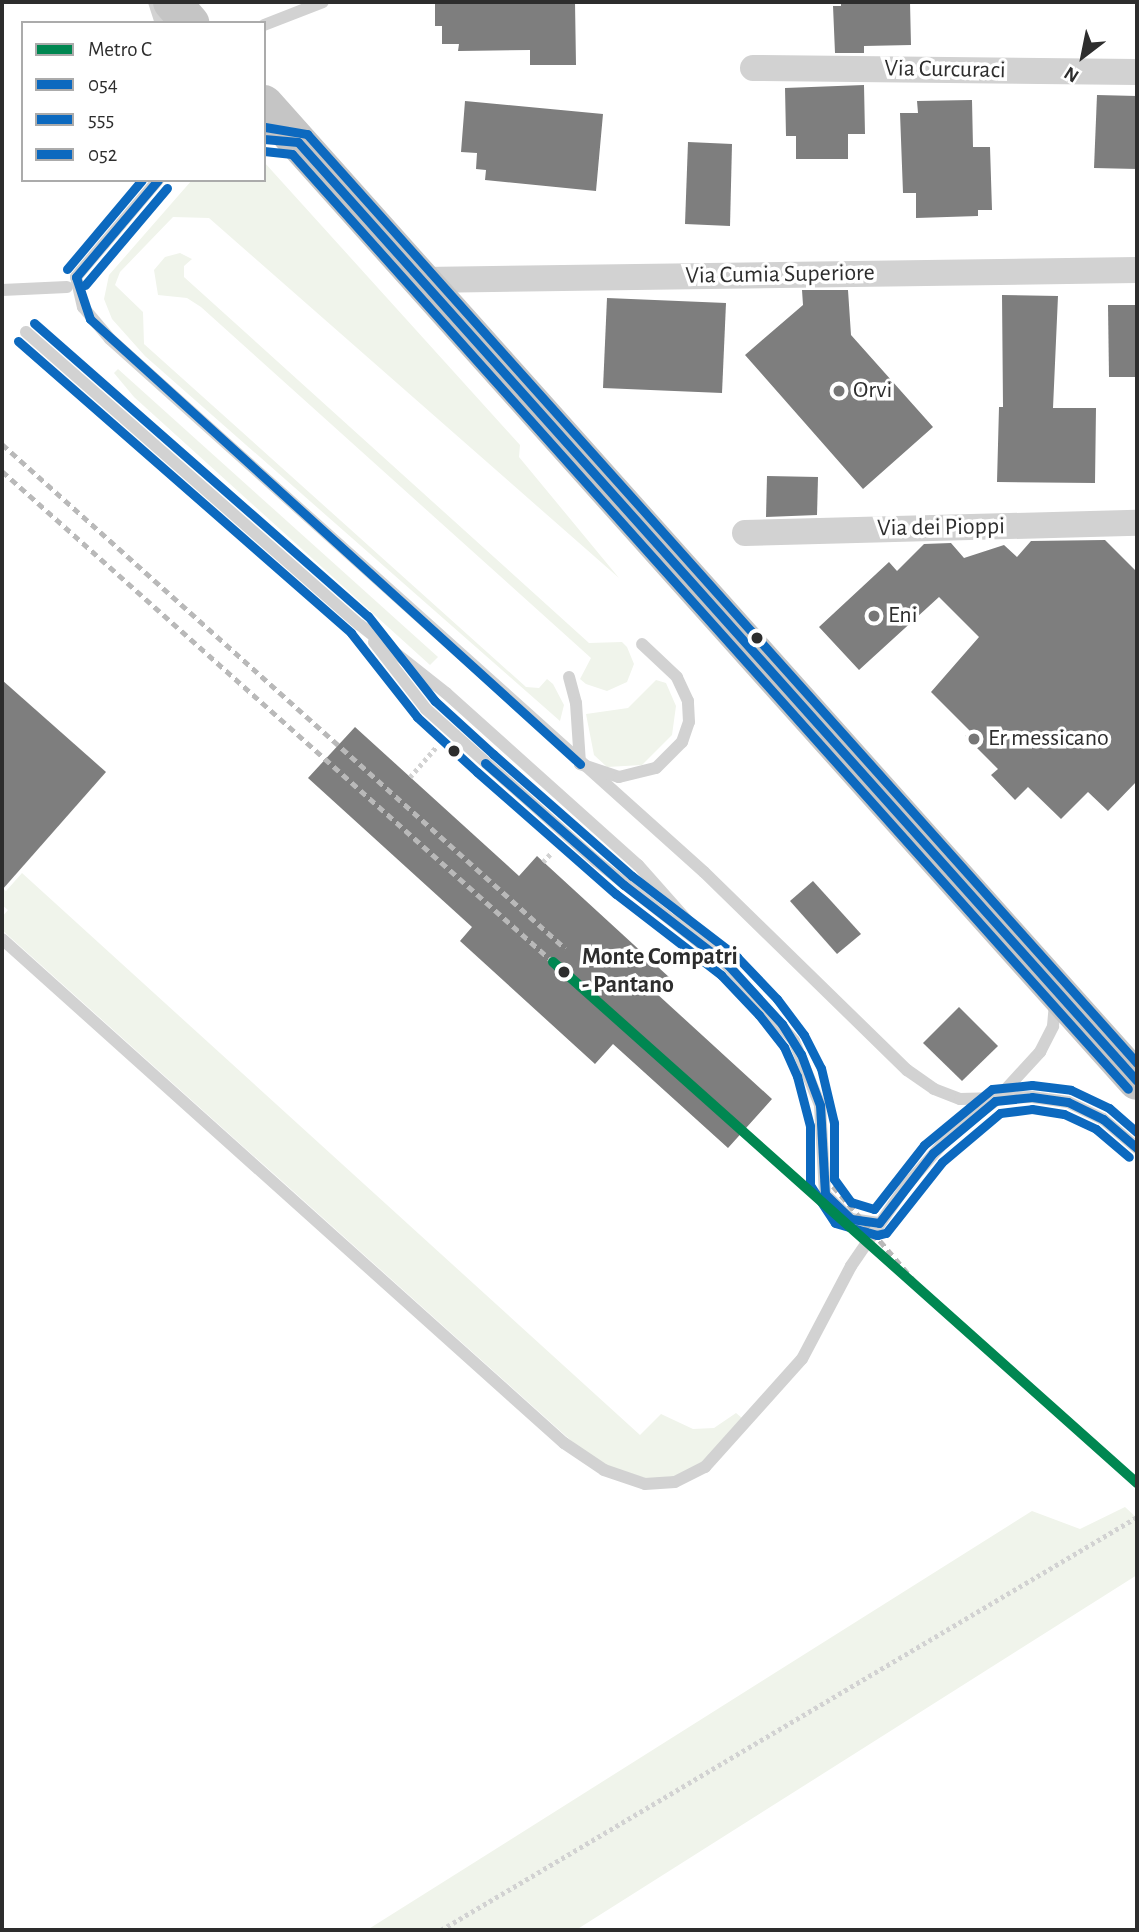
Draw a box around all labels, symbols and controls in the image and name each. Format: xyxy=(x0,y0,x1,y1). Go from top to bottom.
legend xyxy=(21,21,266,182)
north arrow xyxy=(1048,21,1118,91)
text: Metro C xyxy=(88,39,152,60)
street label: Via Curcuraci xyxy=(884,55,1006,85)
text: N xyxy=(1061,63,1082,86)
text: 054 xyxy=(88,74,118,95)
text: 555 xyxy=(88,109,114,130)
text: 052 xyxy=(88,144,117,165)
street label: Via Cumia Superiore xyxy=(685,259,875,291)
place label: Orvi xyxy=(853,377,892,405)
marker: Orvi xyxy=(831,383,847,399)
street label: Via dei Pioppi xyxy=(877,512,1005,544)
place label: Eni xyxy=(888,602,918,630)
marker: Eni xyxy=(866,608,882,624)
unlabelled marker xyxy=(750,631,764,645)
place label: Er messicano xyxy=(988,725,1109,753)
marker: Er messicano xyxy=(966,731,982,747)
unlabelled marker xyxy=(447,744,461,758)
place label: Monte Compatri - Pantano xyxy=(582,944,738,1000)
marker: Monte Compatri - Pantano xyxy=(553,961,575,983)

